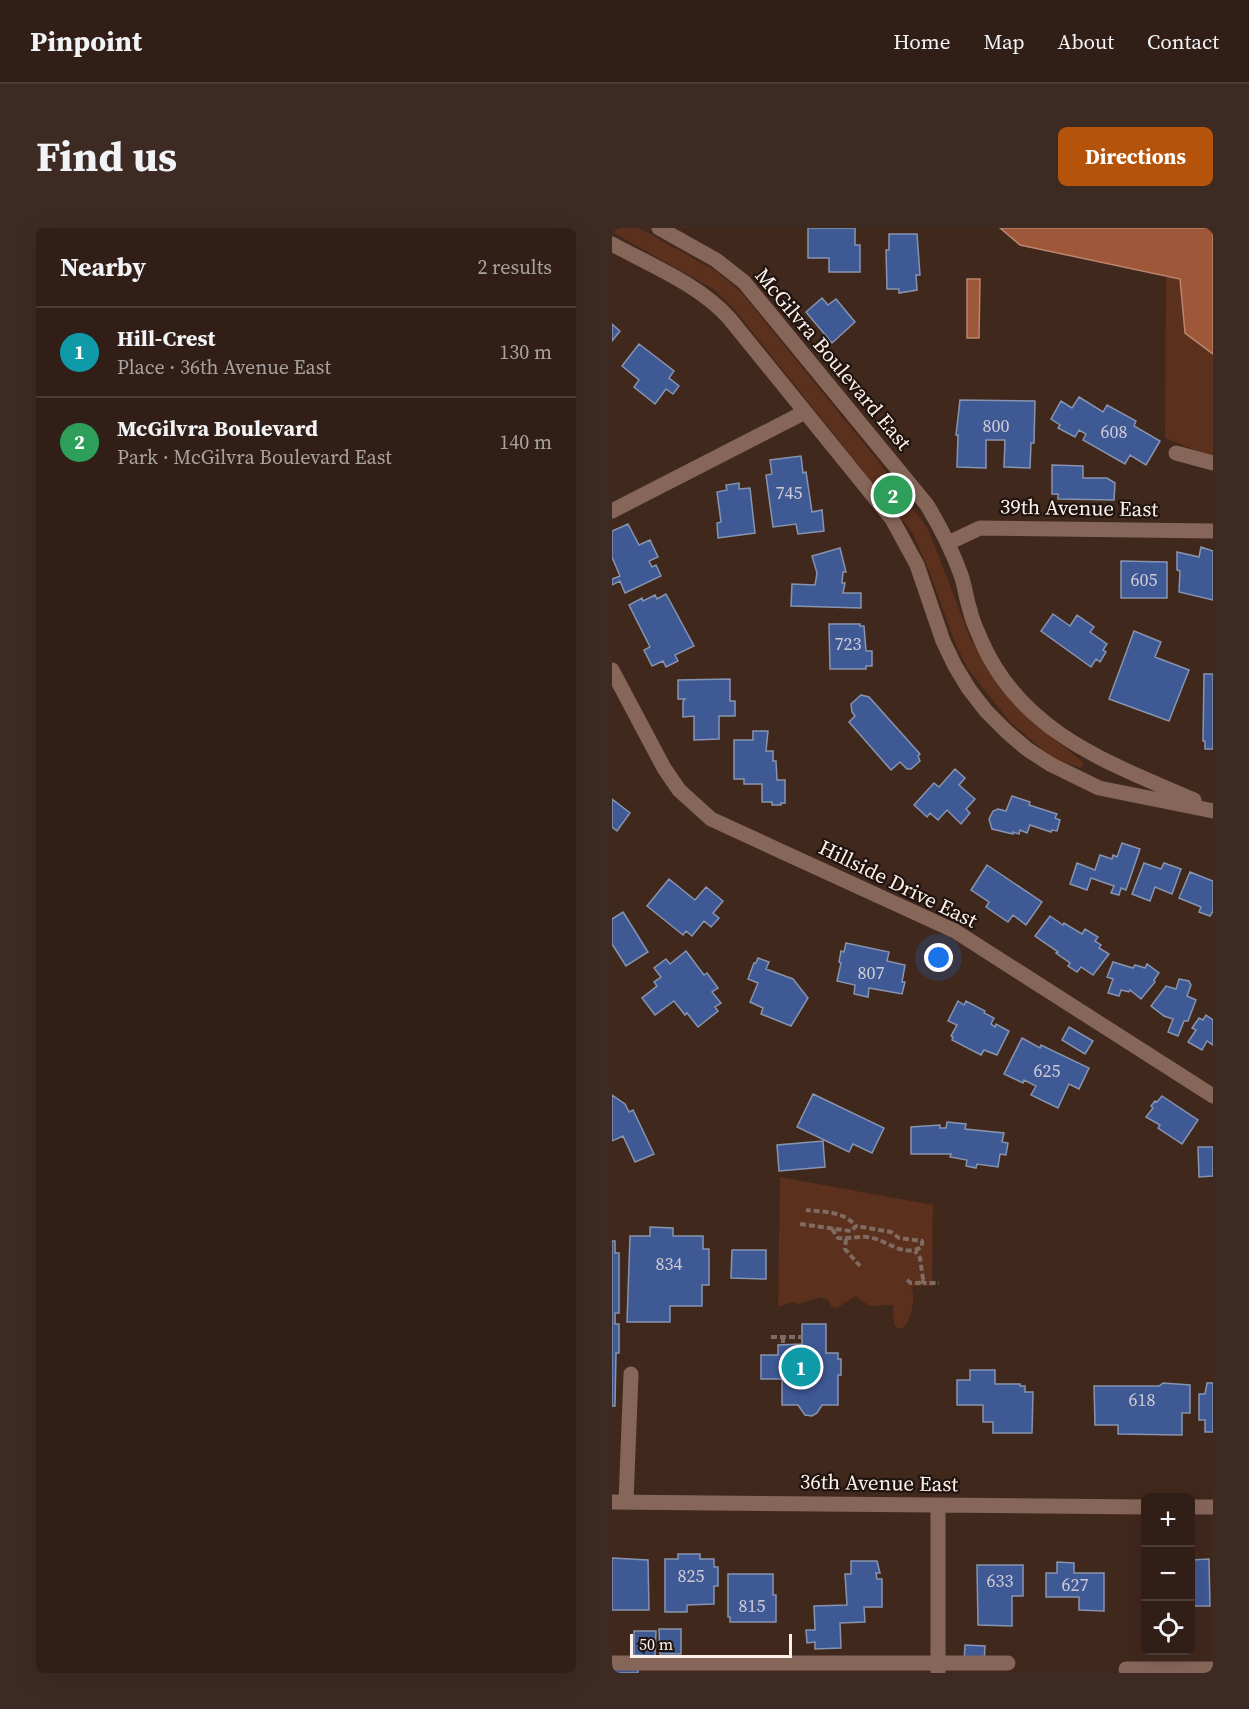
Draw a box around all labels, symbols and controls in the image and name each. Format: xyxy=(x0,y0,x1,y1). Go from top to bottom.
text: Pinpoint xyxy=(30,22,142,60)
text: Home xyxy=(893,27,951,56)
text: Map xyxy=(984,27,1025,56)
text: About xyxy=(1058,27,1114,56)
text: Contact xyxy=(1147,27,1219,56)
text: Find us xyxy=(36,127,177,185)
button: Directions xyxy=(1058,127,1213,186)
text: Nearby xyxy=(60,249,146,285)
text: 2 results xyxy=(477,253,552,281)
street label: McGilvra Boulevard East xyxy=(749,261,918,456)
text: Hill-Crest xyxy=(117,323,215,353)
text: 1 xyxy=(74,338,85,366)
text: 130 m xyxy=(499,338,552,366)
text: Place · 36th Avenue East xyxy=(117,353,331,381)
text: McGilvra Boulevard xyxy=(117,413,318,443)
house number: 800 xyxy=(983,413,1010,438)
house number: 608 xyxy=(1101,419,1128,444)
text: 2 xyxy=(74,428,85,456)
text: 140 m xyxy=(499,428,552,456)
text: Park · McGilvra Boulevard East xyxy=(117,443,392,471)
pin: 2 xyxy=(874,472,912,518)
house number: 745 xyxy=(776,480,803,505)
street label: 39th Avenue East xyxy=(1000,492,1159,523)
house number: 605 xyxy=(1131,567,1158,592)
house number: 723 xyxy=(835,631,862,656)
street label: Hillside Drive East xyxy=(814,833,982,935)
your location xyxy=(924,943,953,972)
house number: 807 xyxy=(858,960,885,985)
house number: 625 xyxy=(1034,1058,1061,1083)
house number: 834 xyxy=(656,1251,683,1276)
pin: 1 xyxy=(782,1344,820,1390)
house number: 618 xyxy=(1129,1387,1156,1412)
street label: 36th Avenue East xyxy=(800,1467,959,1498)
map controls xyxy=(1141,1493,1195,1655)
button: + xyxy=(1141,1493,1195,1547)
button: − xyxy=(1141,1547,1195,1601)
house number: 825 xyxy=(678,1563,705,1588)
house number: 633 xyxy=(987,1568,1014,1593)
house number: 627 xyxy=(1062,1572,1089,1597)
house number: 815 xyxy=(739,1593,766,1618)
button: locate xyxy=(1141,1601,1195,1655)
scale bar xyxy=(630,1631,792,1658)
text: 50 m xyxy=(639,1633,673,1655)

